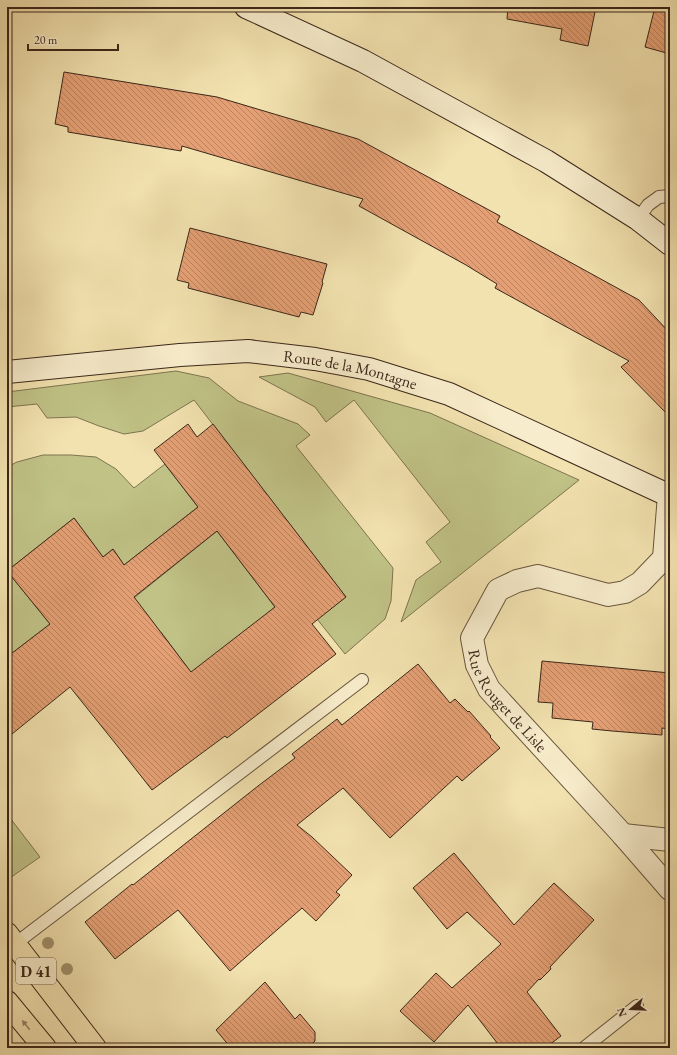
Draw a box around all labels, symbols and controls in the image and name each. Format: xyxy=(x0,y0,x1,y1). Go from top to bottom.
scale bar xyxy=(28,26,118,52)
text: 20 m xyxy=(34,32,58,48)
street label: Route de la Montagne xyxy=(282,345,420,394)
street label: Rue Rouget de Lisle xyxy=(464,647,552,756)
road number: D 41 xyxy=(16,958,56,984)
north arrow xyxy=(611,989,651,1029)
text: N xyxy=(613,1006,630,1019)
one-way arrow xyxy=(22,1019,30,1030)

